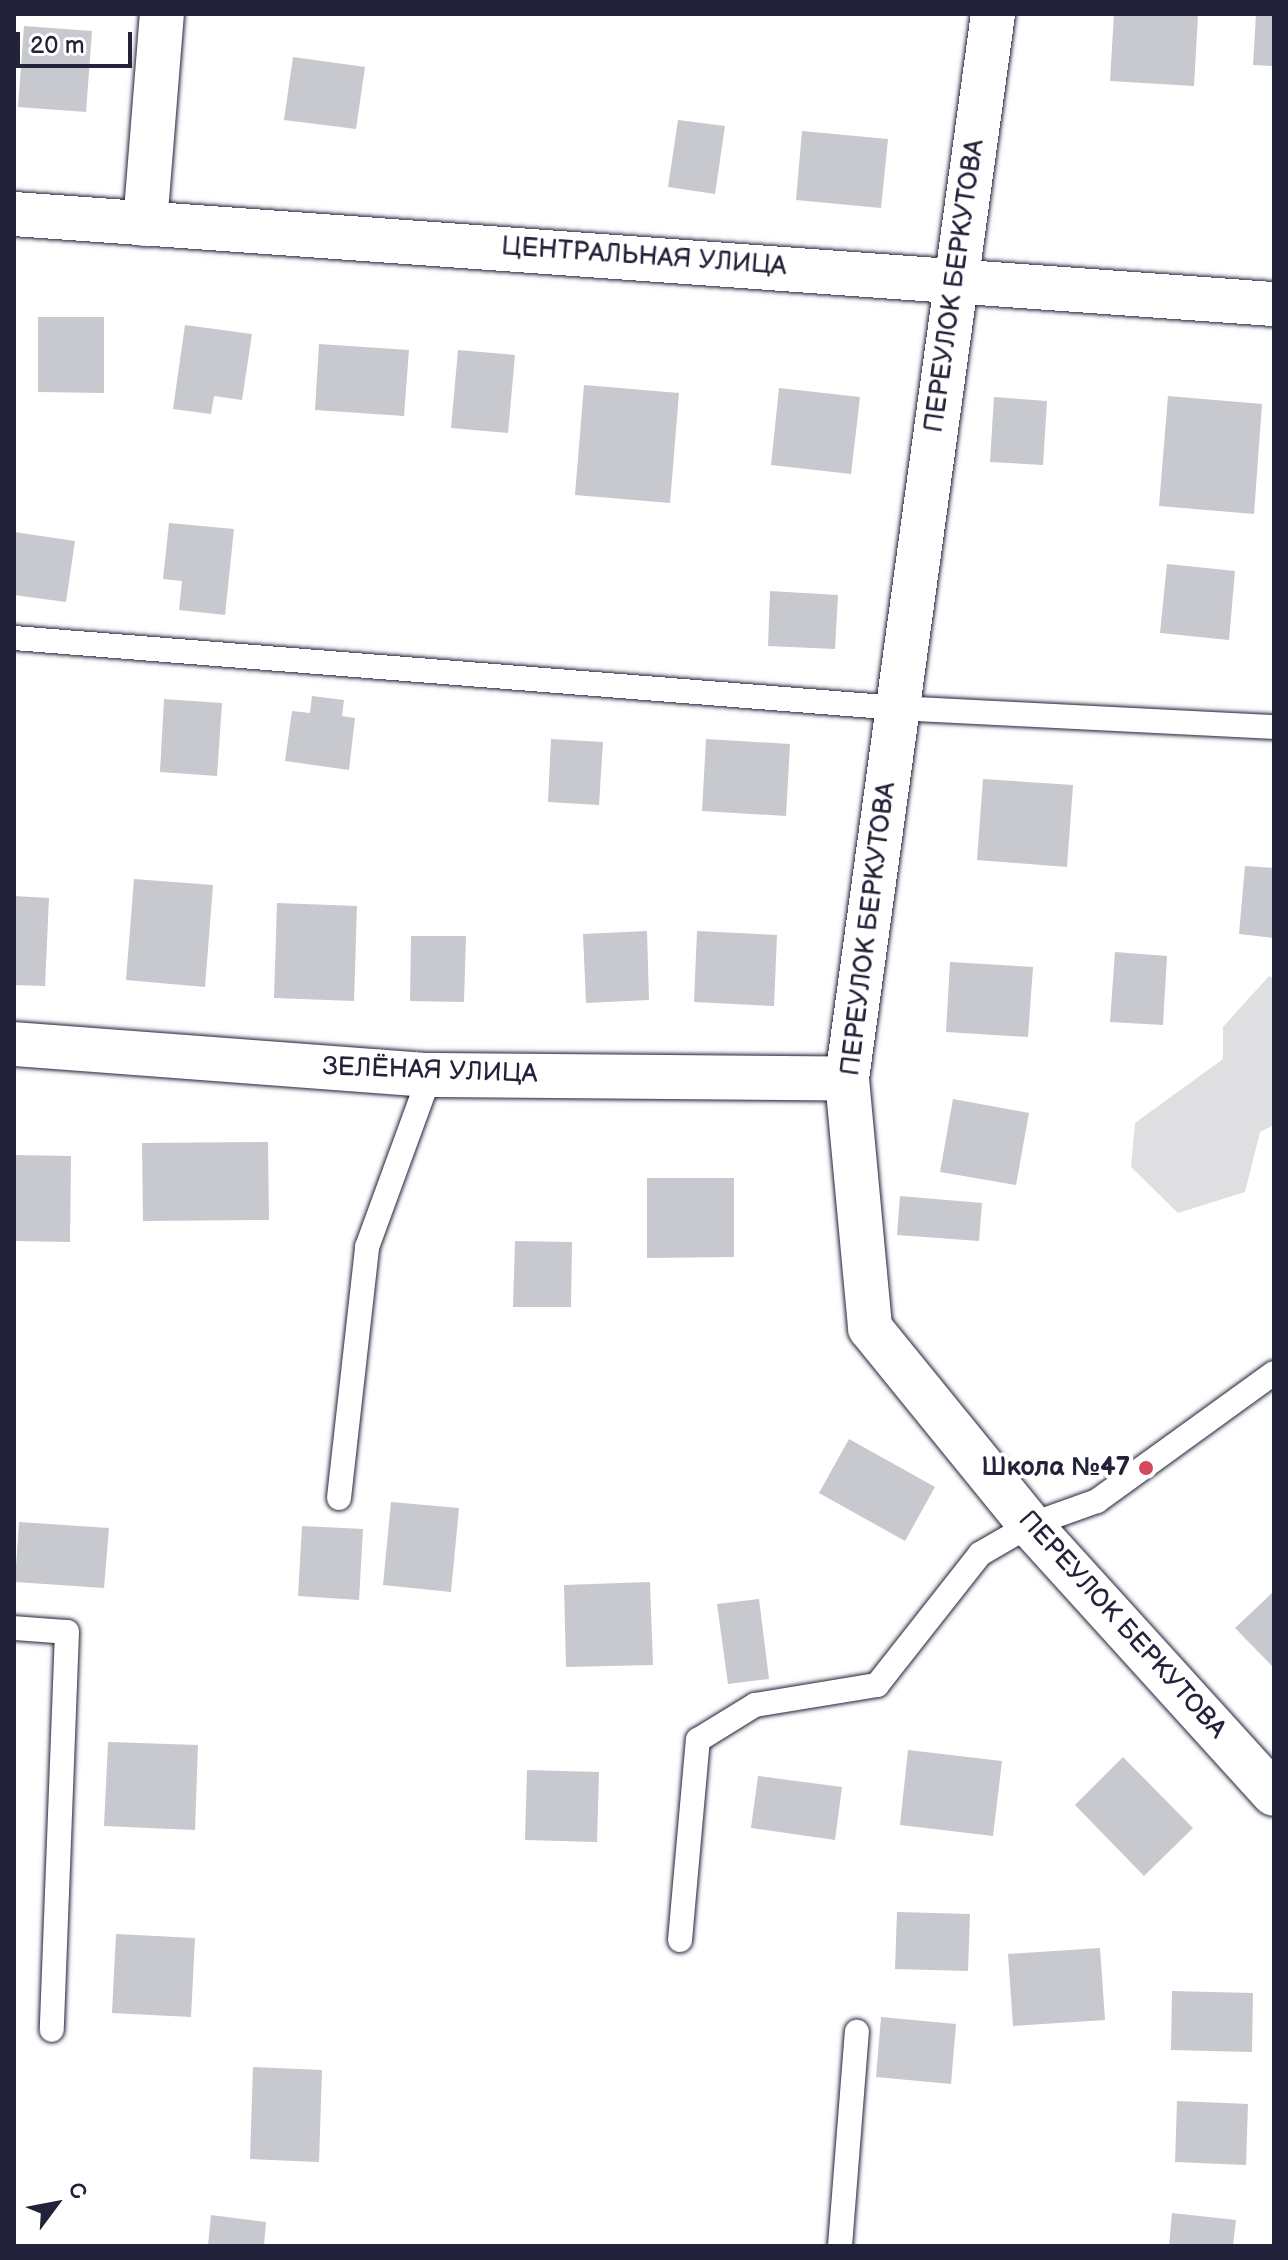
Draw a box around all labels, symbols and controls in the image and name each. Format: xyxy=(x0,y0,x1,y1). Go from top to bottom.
scale bar xyxy=(20,16,136,66)
text: 20 m xyxy=(30,31,85,60)
street label: ПЕРЕУЛОК БЕРКУТОВА xyxy=(919,137,991,435)
street label: ЦЕНТРАЛЬНАЯ УЛИЦА xyxy=(500,231,788,283)
street label: ПЕРЕУЛОК БЕРКУТОВА xyxy=(836,780,902,1078)
street label: ЗЕЛЁНАЯ УЛИЦА xyxy=(322,1052,538,1090)
place label: Школа №47 xyxy=(981,1452,1130,1484)
marker: Школа №47 xyxy=(1137,1459,1155,1477)
street label: ПЕРЕУЛОК БЕРКУТОВА xyxy=(1012,1505,1232,1745)
north arrow xyxy=(16,2164,96,2244)
text: С xyxy=(61,2177,92,2205)

